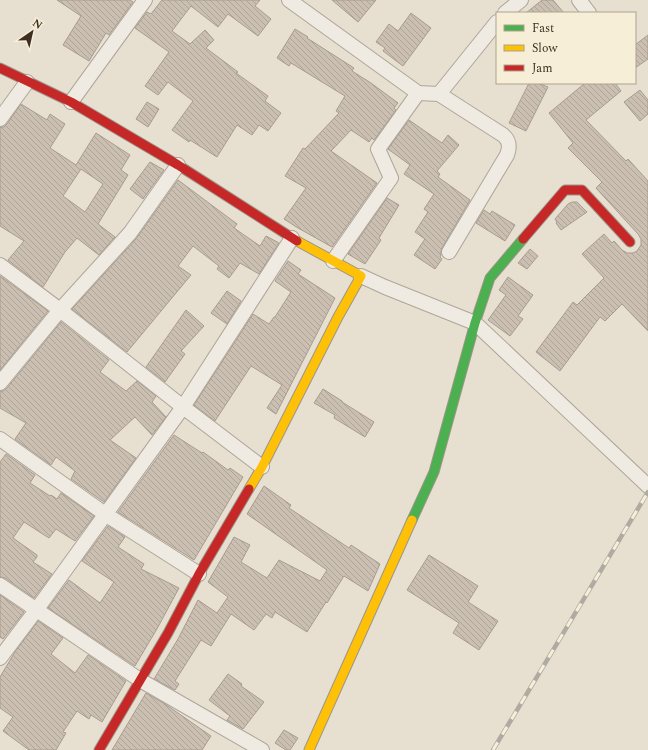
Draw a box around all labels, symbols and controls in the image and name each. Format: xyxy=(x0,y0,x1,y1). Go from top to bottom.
north arrow xyxy=(12,12,52,52)
legend xyxy=(496,12,636,84)
text: N xyxy=(29,15,46,34)
text: Fast xyxy=(532,19,554,38)
text: Slow xyxy=(532,39,558,58)
text: Jam xyxy=(532,59,553,78)

